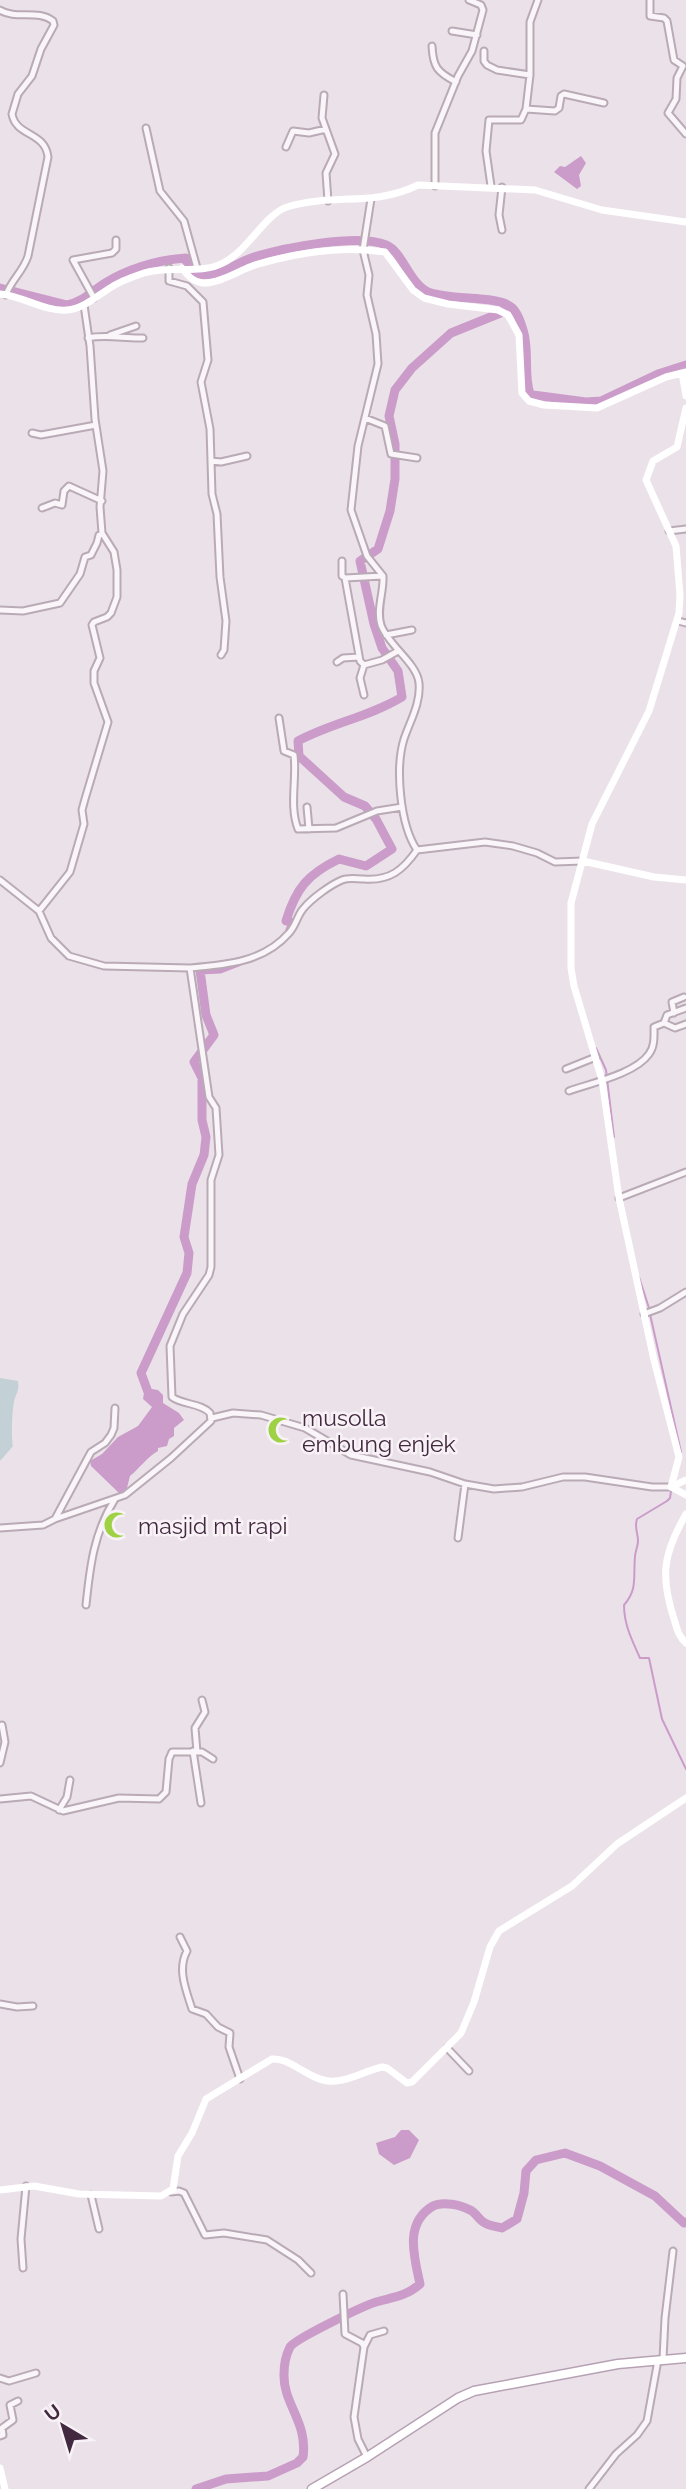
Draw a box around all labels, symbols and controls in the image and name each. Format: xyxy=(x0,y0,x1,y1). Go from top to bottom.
place label: musolla embung enjek xyxy=(302,1404,456,1457)
mosque icon: musolla embung enjek xyxy=(266,1415,296,1445)
mosque icon: masjid mt rapi xyxy=(102,1510,132,1540)
place label: masjid mt rapi xyxy=(138,1512,288,1539)
north arrow xyxy=(28,2391,98,2461)
text: U xyxy=(40,2400,65,2426)

